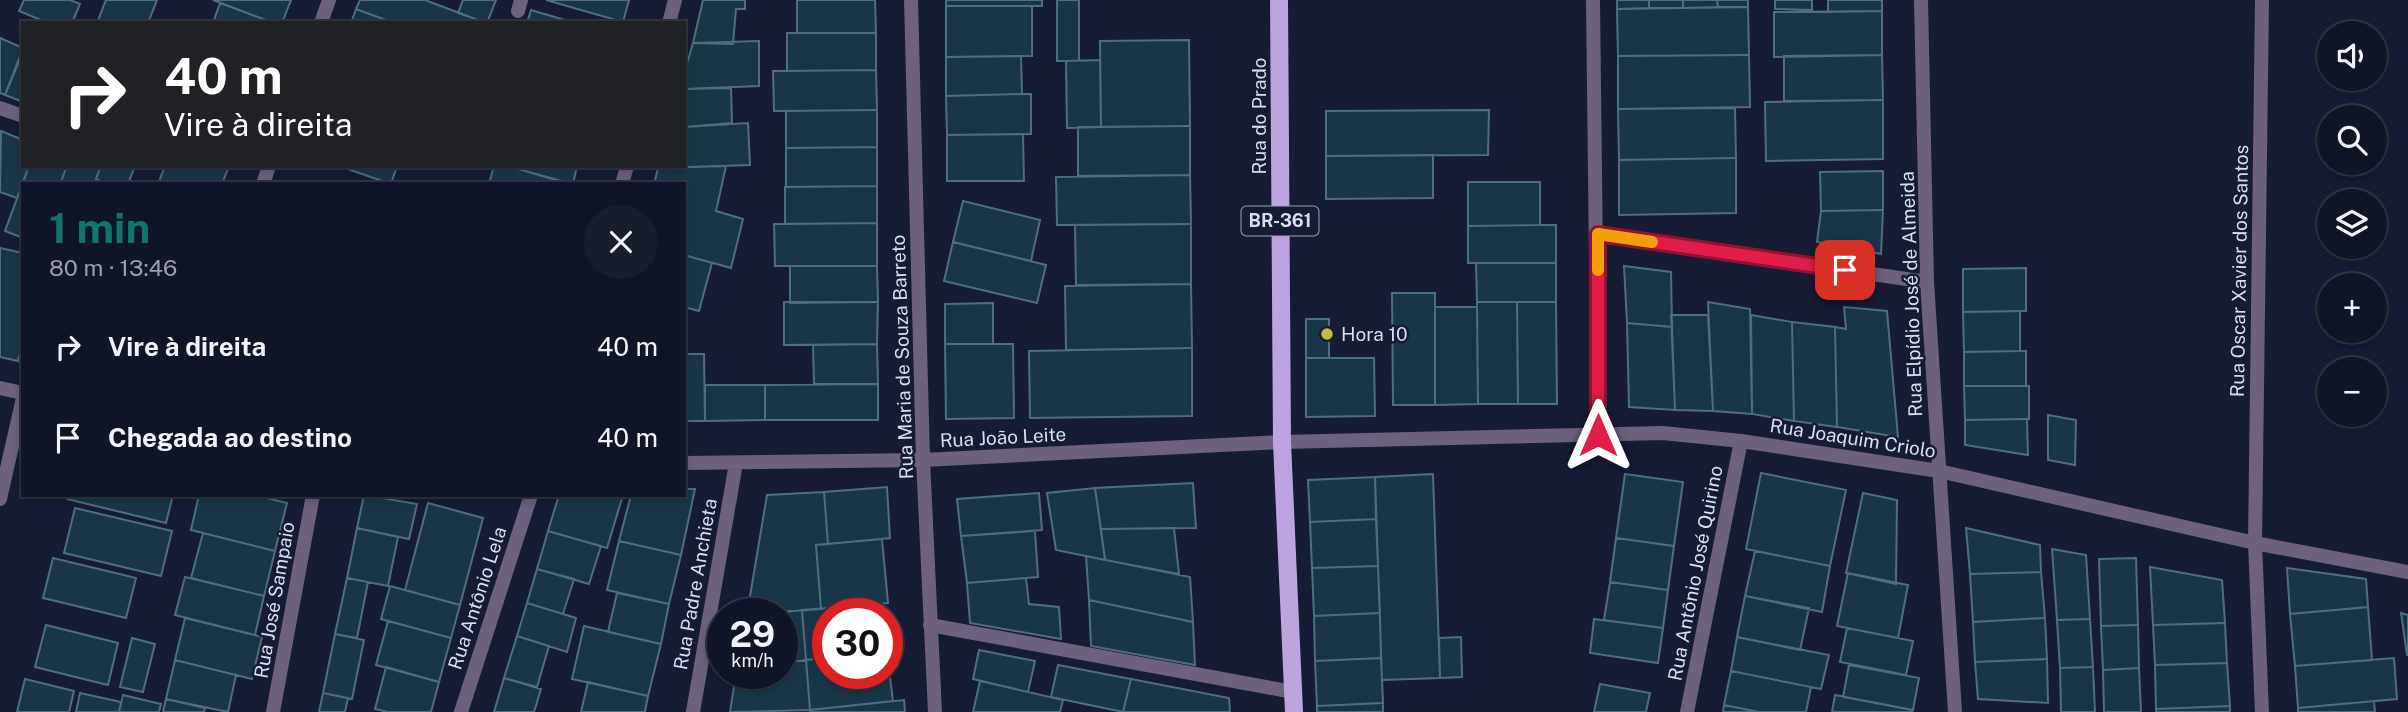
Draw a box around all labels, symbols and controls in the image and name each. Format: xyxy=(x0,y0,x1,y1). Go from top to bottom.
map controls xyxy=(2317,21,2387,427)
button: sound xyxy=(2317,21,2387,91)
text: 40 m xyxy=(164,47,283,105)
icon: right xyxy=(49,49,140,140)
street label: Rua do Prado xyxy=(1248,58,1270,174)
button: search xyxy=(2317,105,2387,175)
text: Vire à direita xyxy=(164,106,352,143)
street label: Rua Oscar Xavier dos Santos xyxy=(2226,145,2252,397)
street label: Rua Elpídio José de Almeida xyxy=(1896,171,1926,417)
button: layers xyxy=(2317,189,2387,259)
text: 1 min xyxy=(49,203,150,252)
button: close xyxy=(584,205,658,279)
road number: BR-361 xyxy=(1242,206,1318,236)
street label: Rua Maria de Souza Barreto xyxy=(887,234,917,480)
pin xyxy=(1815,240,1875,300)
icon: arrive xyxy=(1826,251,1864,289)
text: 80 m · 13:46 xyxy=(49,254,177,281)
button: + xyxy=(2317,273,2387,343)
place label: Hora 10 xyxy=(1341,323,1408,345)
marker: Hora 10 xyxy=(1319,326,1335,342)
icon: right xyxy=(49,328,87,366)
text: Vire à direita xyxy=(108,331,266,362)
text: 40 m xyxy=(597,331,658,362)
button: − xyxy=(2317,357,2387,427)
position arrow xyxy=(1561,398,1635,472)
street label: Rua Joaquim Criolo xyxy=(1768,414,1938,462)
icon: arrive xyxy=(49,419,87,457)
text: Chegada ao destino xyxy=(108,422,352,453)
text: 40 m xyxy=(597,422,658,453)
street label: Rua João Leite xyxy=(939,423,1067,451)
street label: Rua Antônio José Quirino xyxy=(1663,464,1727,682)
street label: Rua Padre Anchieta xyxy=(669,497,721,671)
street label: Rua José Sampaio xyxy=(249,520,299,680)
street label: Rua Antônio Lela xyxy=(443,524,511,672)
speed limit sign: 30 xyxy=(812,598,903,689)
text: 29 xyxy=(730,614,775,655)
text: km/h xyxy=(731,650,774,671)

